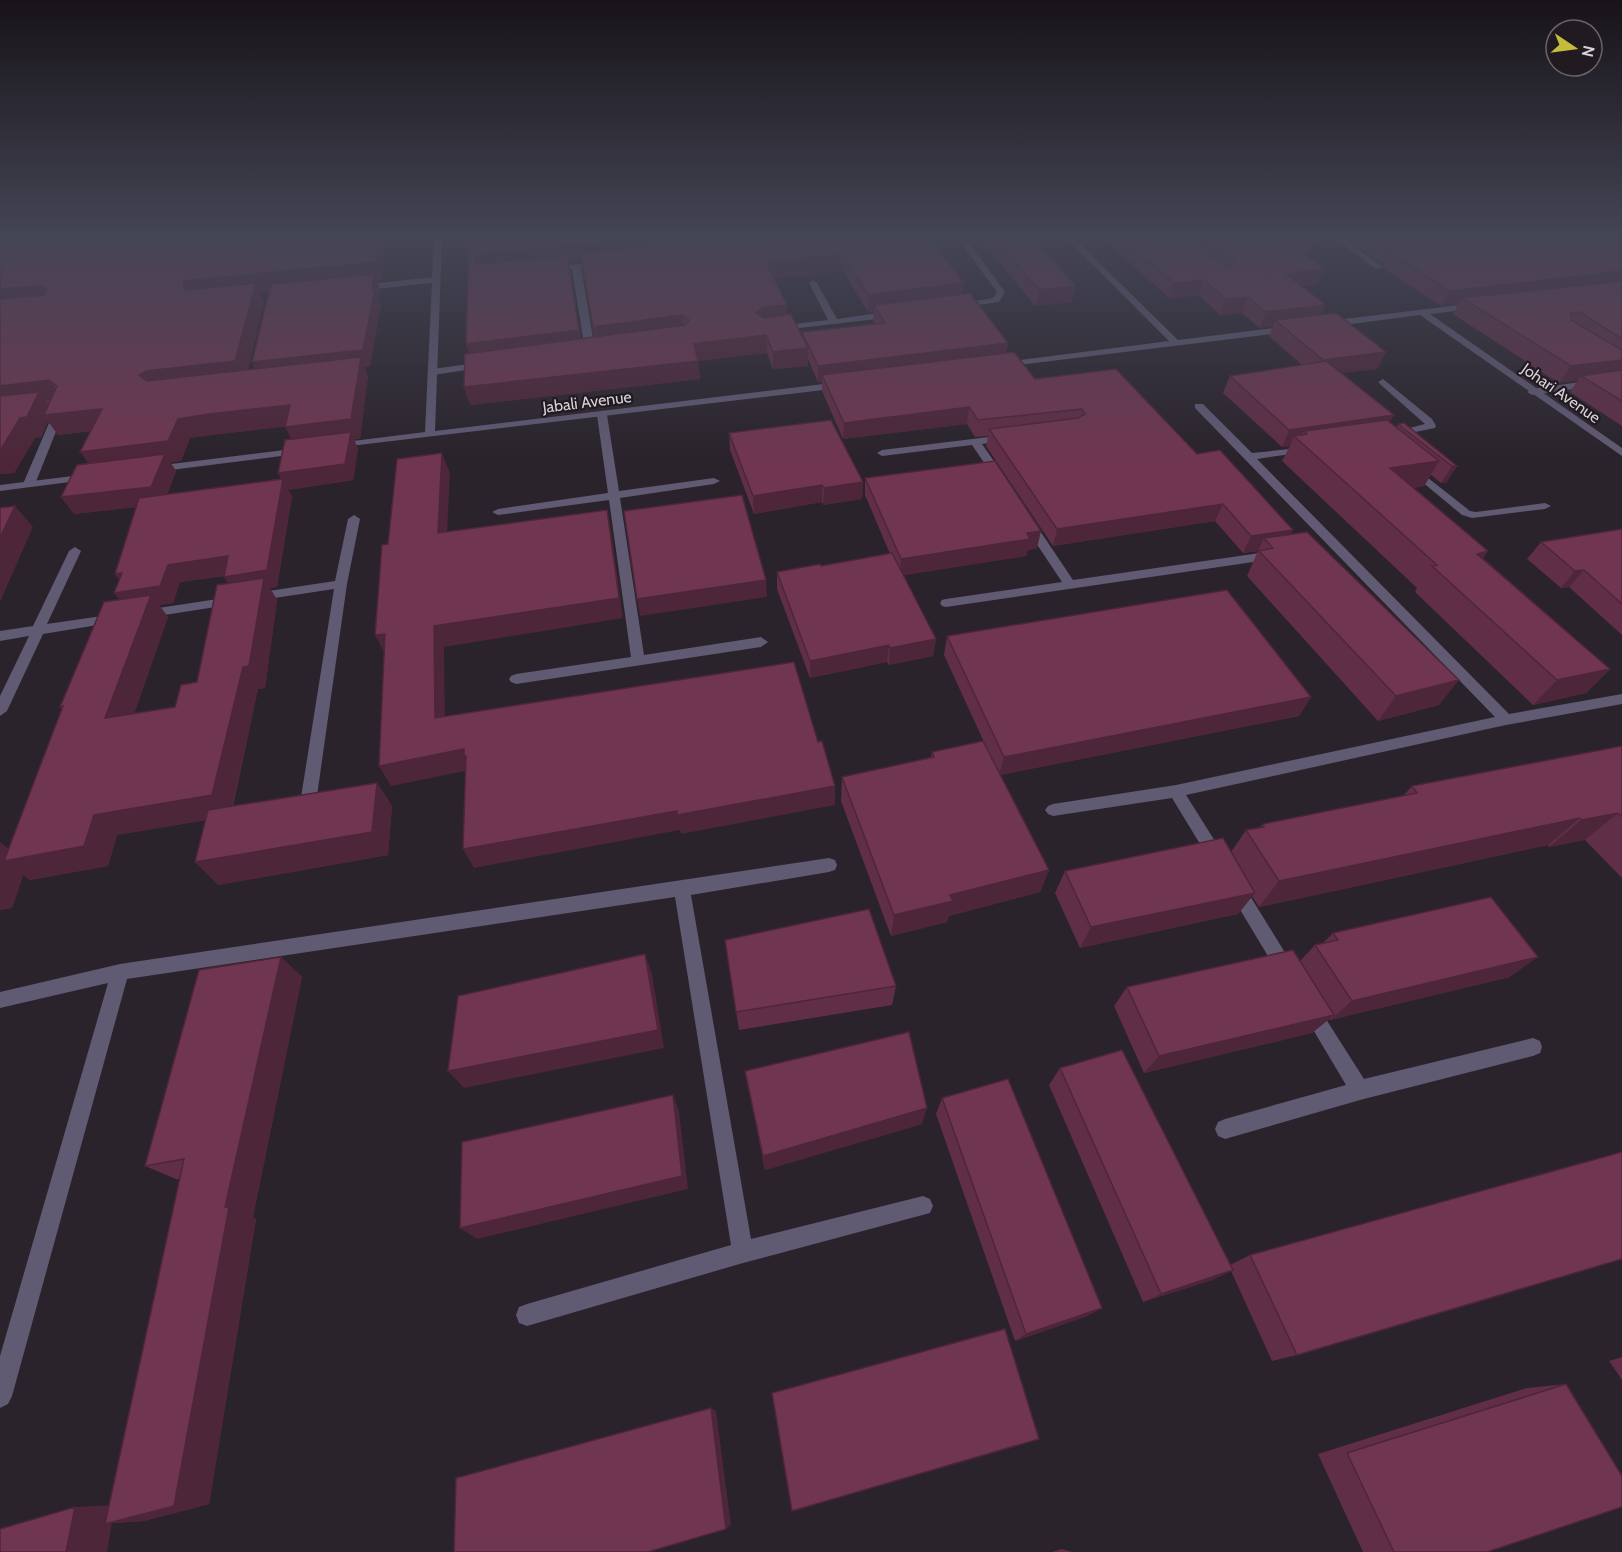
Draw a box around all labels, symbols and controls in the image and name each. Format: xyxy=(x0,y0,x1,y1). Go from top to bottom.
north arrow xyxy=(1544,18,1604,78)
text: N xyxy=(1578,44,1599,59)
street label: Johari Avenue xyxy=(1517,358,1604,427)
street label: Jabali Avenue xyxy=(540,387,633,417)

